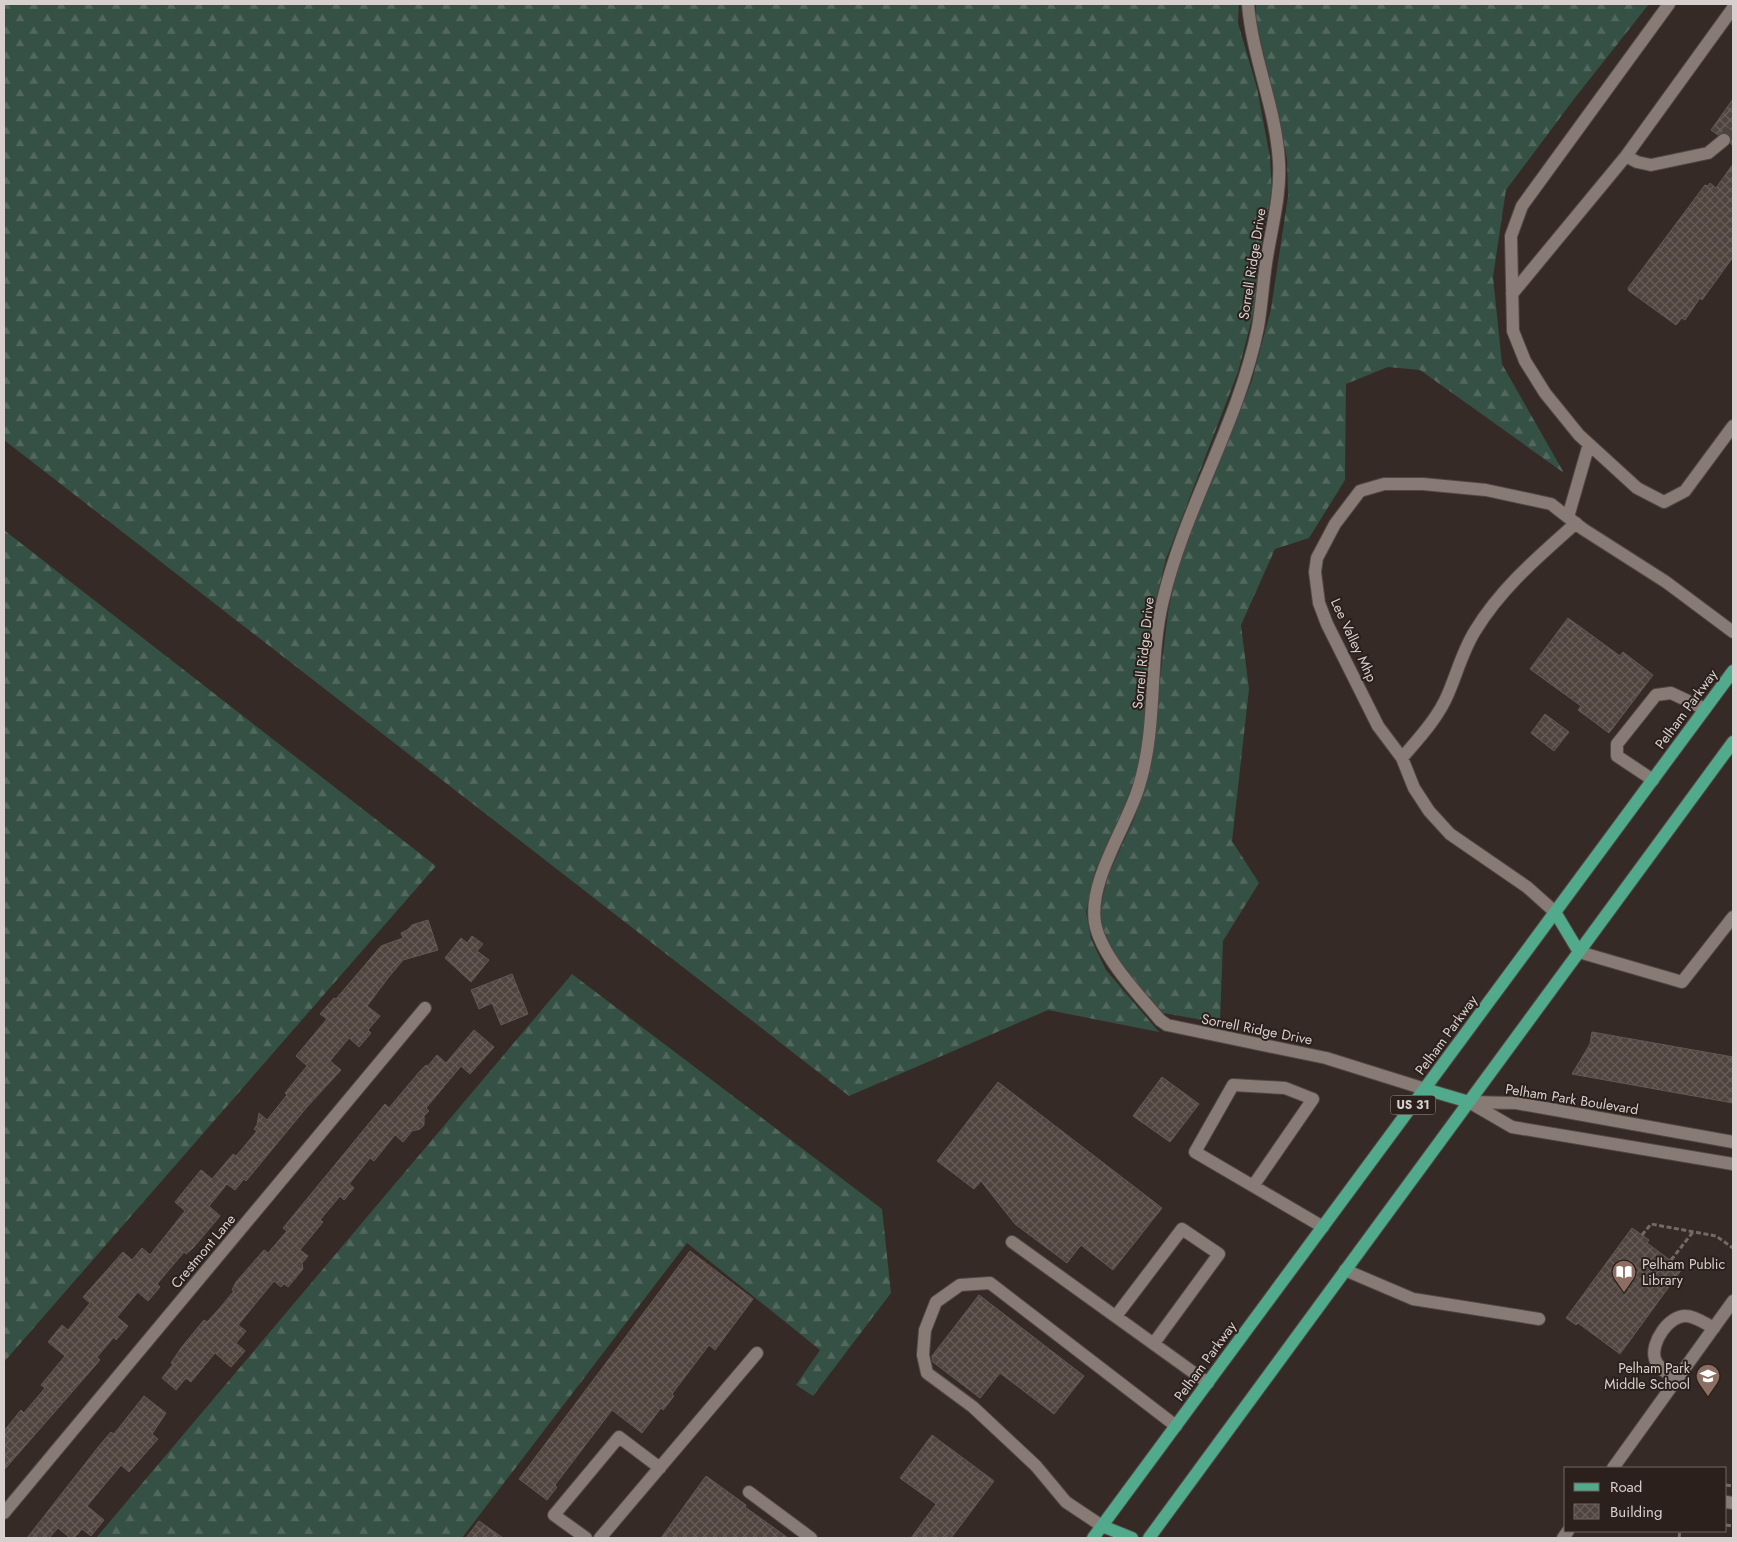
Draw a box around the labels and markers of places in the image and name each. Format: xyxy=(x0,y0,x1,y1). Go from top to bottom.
place label: Pelham Public Library xyxy=(1642,1254,1725,1290)
library icon: Pelham Public Library xyxy=(1611,1259,1637,1293)
place label: Pelham Park Middle School xyxy=(1604,1358,1691,1394)
school or university icon: Pelham Park Middle School xyxy=(1695,1363,1721,1397)

